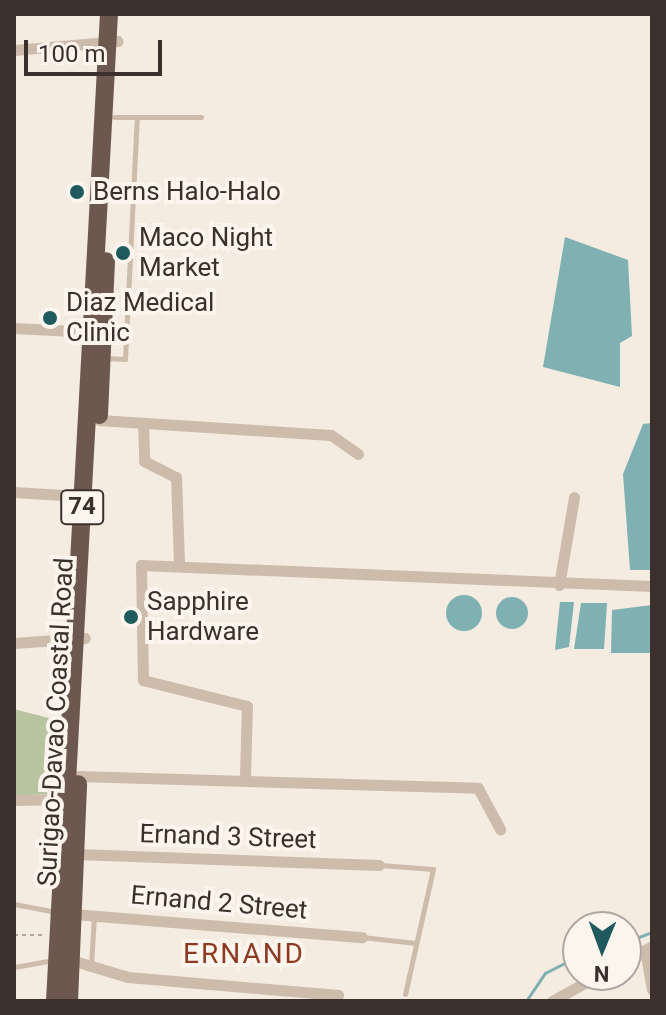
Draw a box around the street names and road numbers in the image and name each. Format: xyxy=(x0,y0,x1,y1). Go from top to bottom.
road number: 74 xyxy=(60,487,104,527)
street label: Surigao-Davao Coastal Road xyxy=(32,557,80,887)
street label: Ernand 3 Street xyxy=(139,818,317,856)
street label: Ernand 2 Street xyxy=(129,880,309,926)

